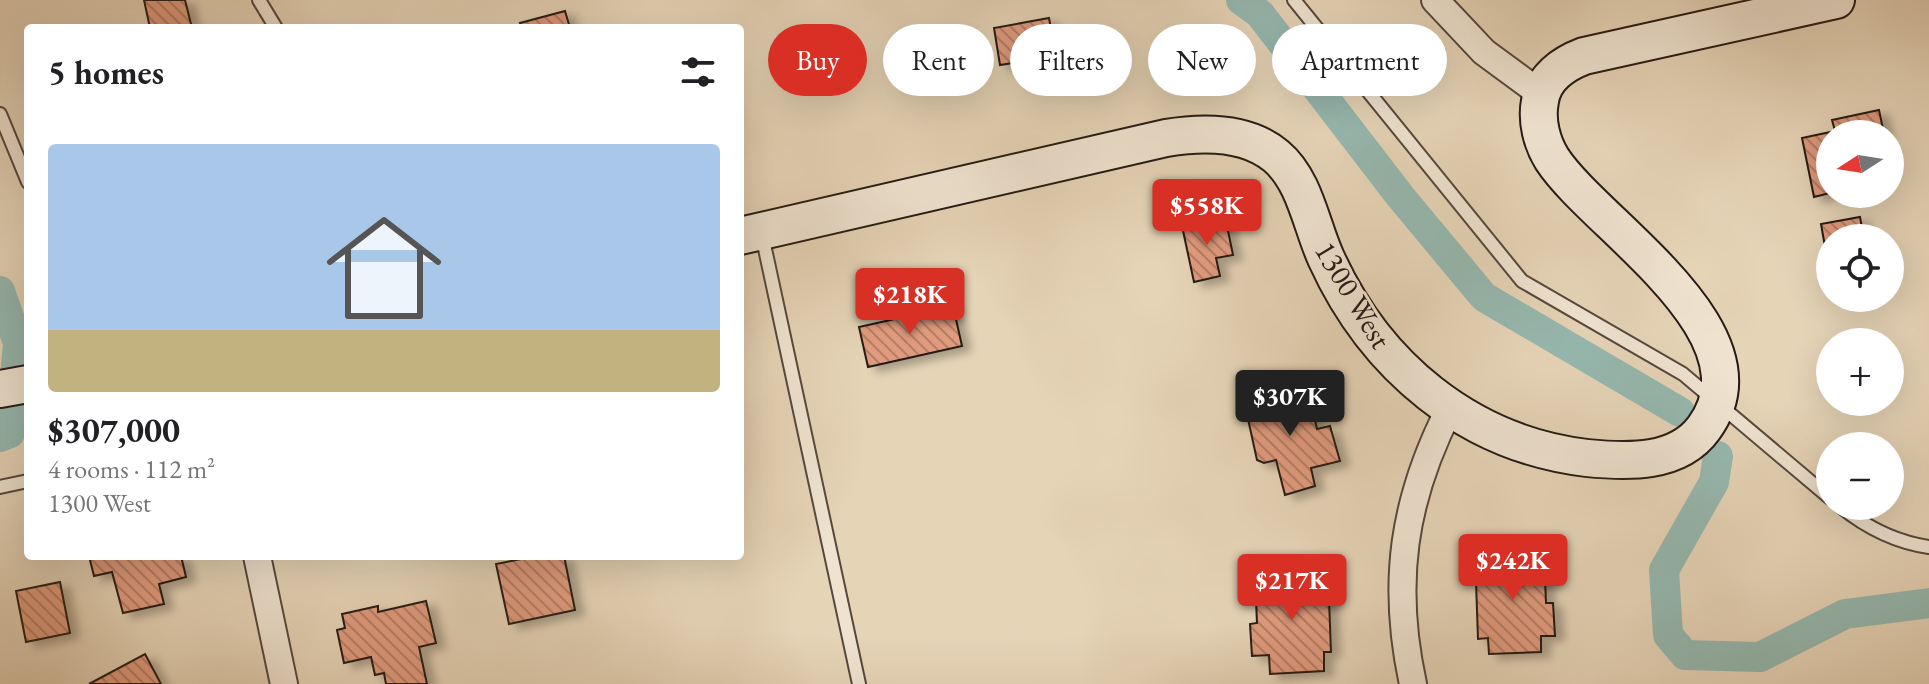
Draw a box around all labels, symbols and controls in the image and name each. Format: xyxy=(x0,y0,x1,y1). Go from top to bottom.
chip: Buy xyxy=(768,24,867,96)
chip: Rent xyxy=(883,24,994,96)
chip: Filters xyxy=(1010,24,1132,96)
chip: New xyxy=(1148,24,1256,96)
chip: Apartment xyxy=(1272,24,1447,96)
text: 5 homes xyxy=(48,50,164,94)
icon: filters xyxy=(676,50,720,94)
north arrow xyxy=(1816,120,1904,208)
map controls xyxy=(1816,120,1904,520)
pin: $558K xyxy=(1151,179,1263,247)
text: $558K xyxy=(1170,188,1244,222)
icon: home xyxy=(312,196,456,340)
button: locate xyxy=(1816,224,1904,312)
street label: 1300 West xyxy=(1306,234,1401,356)
pin: $218K xyxy=(854,268,966,336)
text: $218K xyxy=(873,277,947,311)
button: + xyxy=(1816,328,1904,416)
pin: $307K xyxy=(1234,370,1346,438)
text: $307K xyxy=(1253,379,1327,413)
text: $307,000 xyxy=(48,408,180,452)
button: − xyxy=(1816,432,1904,520)
text: 4 rooms · 112 m² xyxy=(48,452,215,486)
text: 1300 West xyxy=(48,486,151,520)
pin: $242K xyxy=(1457,534,1569,602)
text: $242K xyxy=(1476,543,1550,577)
pin: $217K xyxy=(1236,554,1348,622)
text: $217K xyxy=(1255,563,1329,597)

